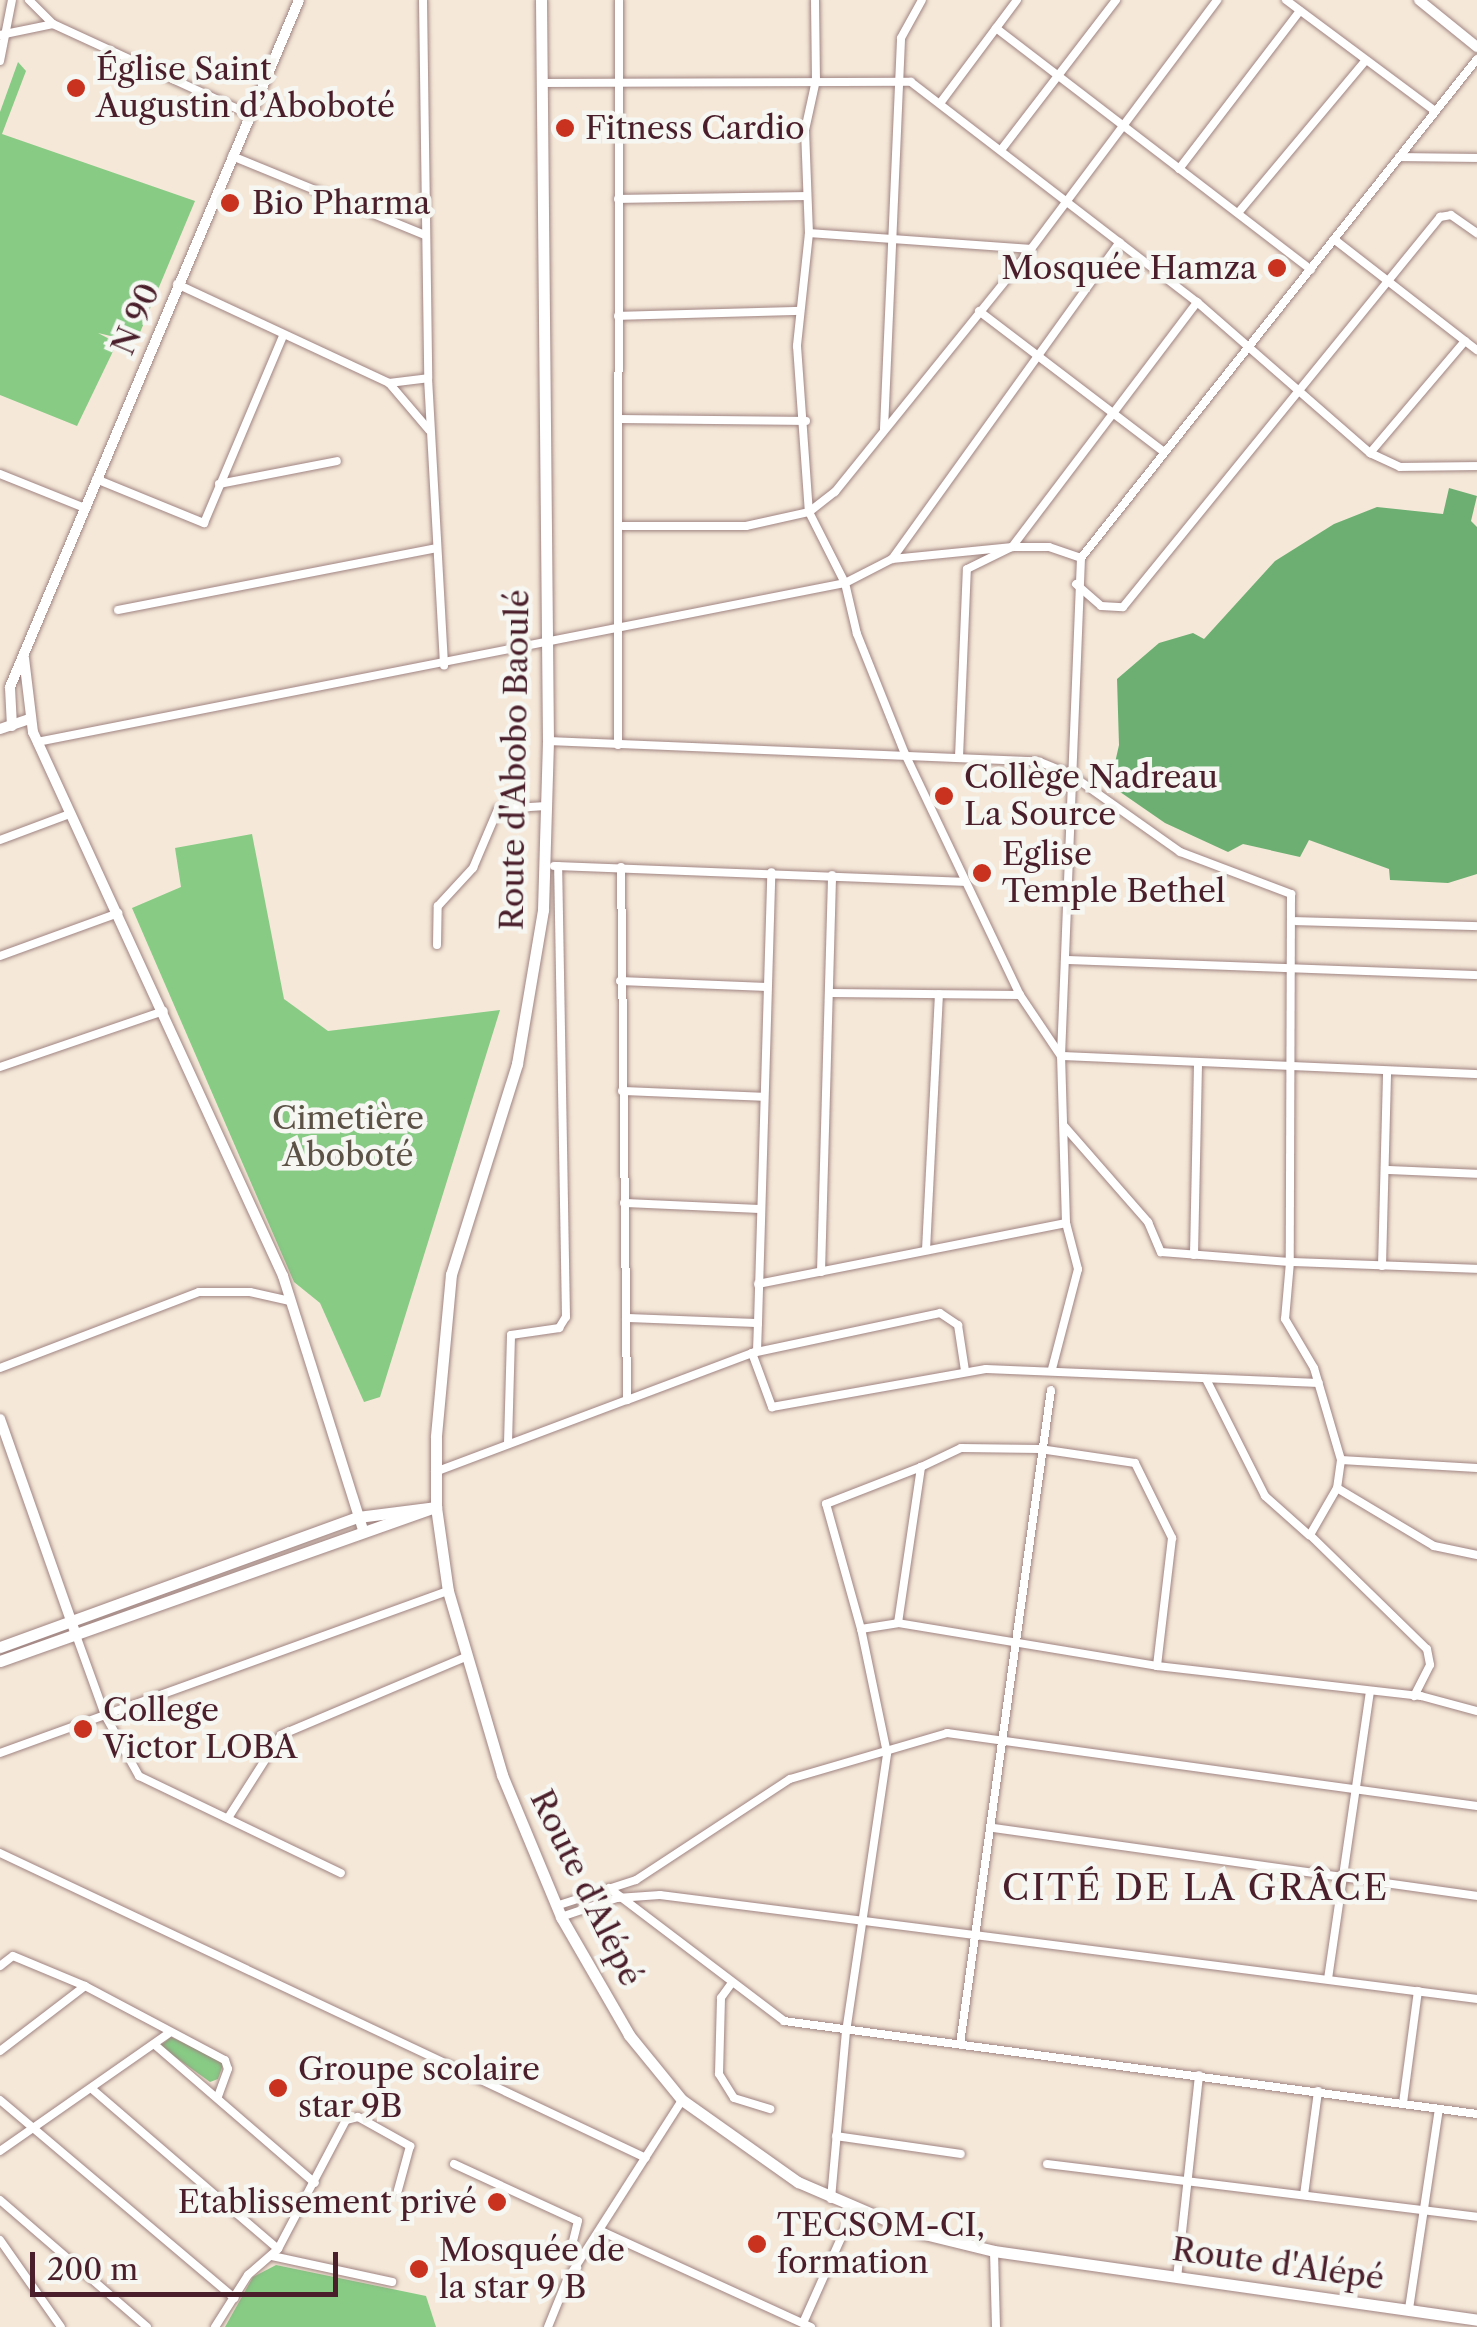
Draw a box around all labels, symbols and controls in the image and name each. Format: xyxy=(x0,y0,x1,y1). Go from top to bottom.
place label: Église Saint Augustin d’Aboboté xyxy=(96,51,395,126)
marker: Église Saint Augustin d’Aboboté xyxy=(65,77,87,99)
place label: Fitness Cardio xyxy=(585,109,805,147)
marker: Fitness Cardio xyxy=(554,117,576,139)
place label: Bio Pharma xyxy=(252,184,430,222)
marker: Bio Pharma xyxy=(217,190,243,216)
place label: Mosquée Hamza xyxy=(1001,249,1257,287)
marker: Mosquée Hamza xyxy=(1266,257,1288,279)
street label: N 90 xyxy=(104,277,168,361)
street label: Route d'Abobo Baoulé xyxy=(493,589,537,931)
place label: Collège Nadreau La Source xyxy=(964,759,1218,834)
marker: Collège Nadreau La Source xyxy=(933,785,955,807)
place label: Eglise Temple Bethel xyxy=(1002,836,1225,911)
marker: Eglise Temple Bethel xyxy=(971,862,993,884)
park label: Cimetière Aboboté xyxy=(272,1100,424,1175)
place label: College Victor LOBA xyxy=(103,1692,298,1767)
marker: College Victor LOBA xyxy=(72,1718,94,1740)
street label: Route d'Alépé xyxy=(522,1784,650,1992)
district label: CITÉ DE LA GRÂCE xyxy=(1001,1867,1391,1909)
place label: Groupe scolaire star 9B xyxy=(298,2051,540,2126)
marker: Groupe scolaire star 9B xyxy=(267,2077,289,2099)
place label: Etablissement privé xyxy=(178,2183,477,2221)
marker: Etablissement privé xyxy=(486,2191,508,2213)
place label: TECSOM-CI, formation xyxy=(777,2207,985,2282)
street label: Route d'Alépé xyxy=(1170,2230,1386,2298)
scale bar xyxy=(35,2232,342,2294)
place label: Mosquée de la star 9 B xyxy=(439,2232,625,2307)
marker: TECSOM-CI, formation xyxy=(746,2233,768,2255)
text: 200 m xyxy=(47,2251,138,2288)
marker: Mosquée de la star 9 B xyxy=(408,2258,430,2280)

